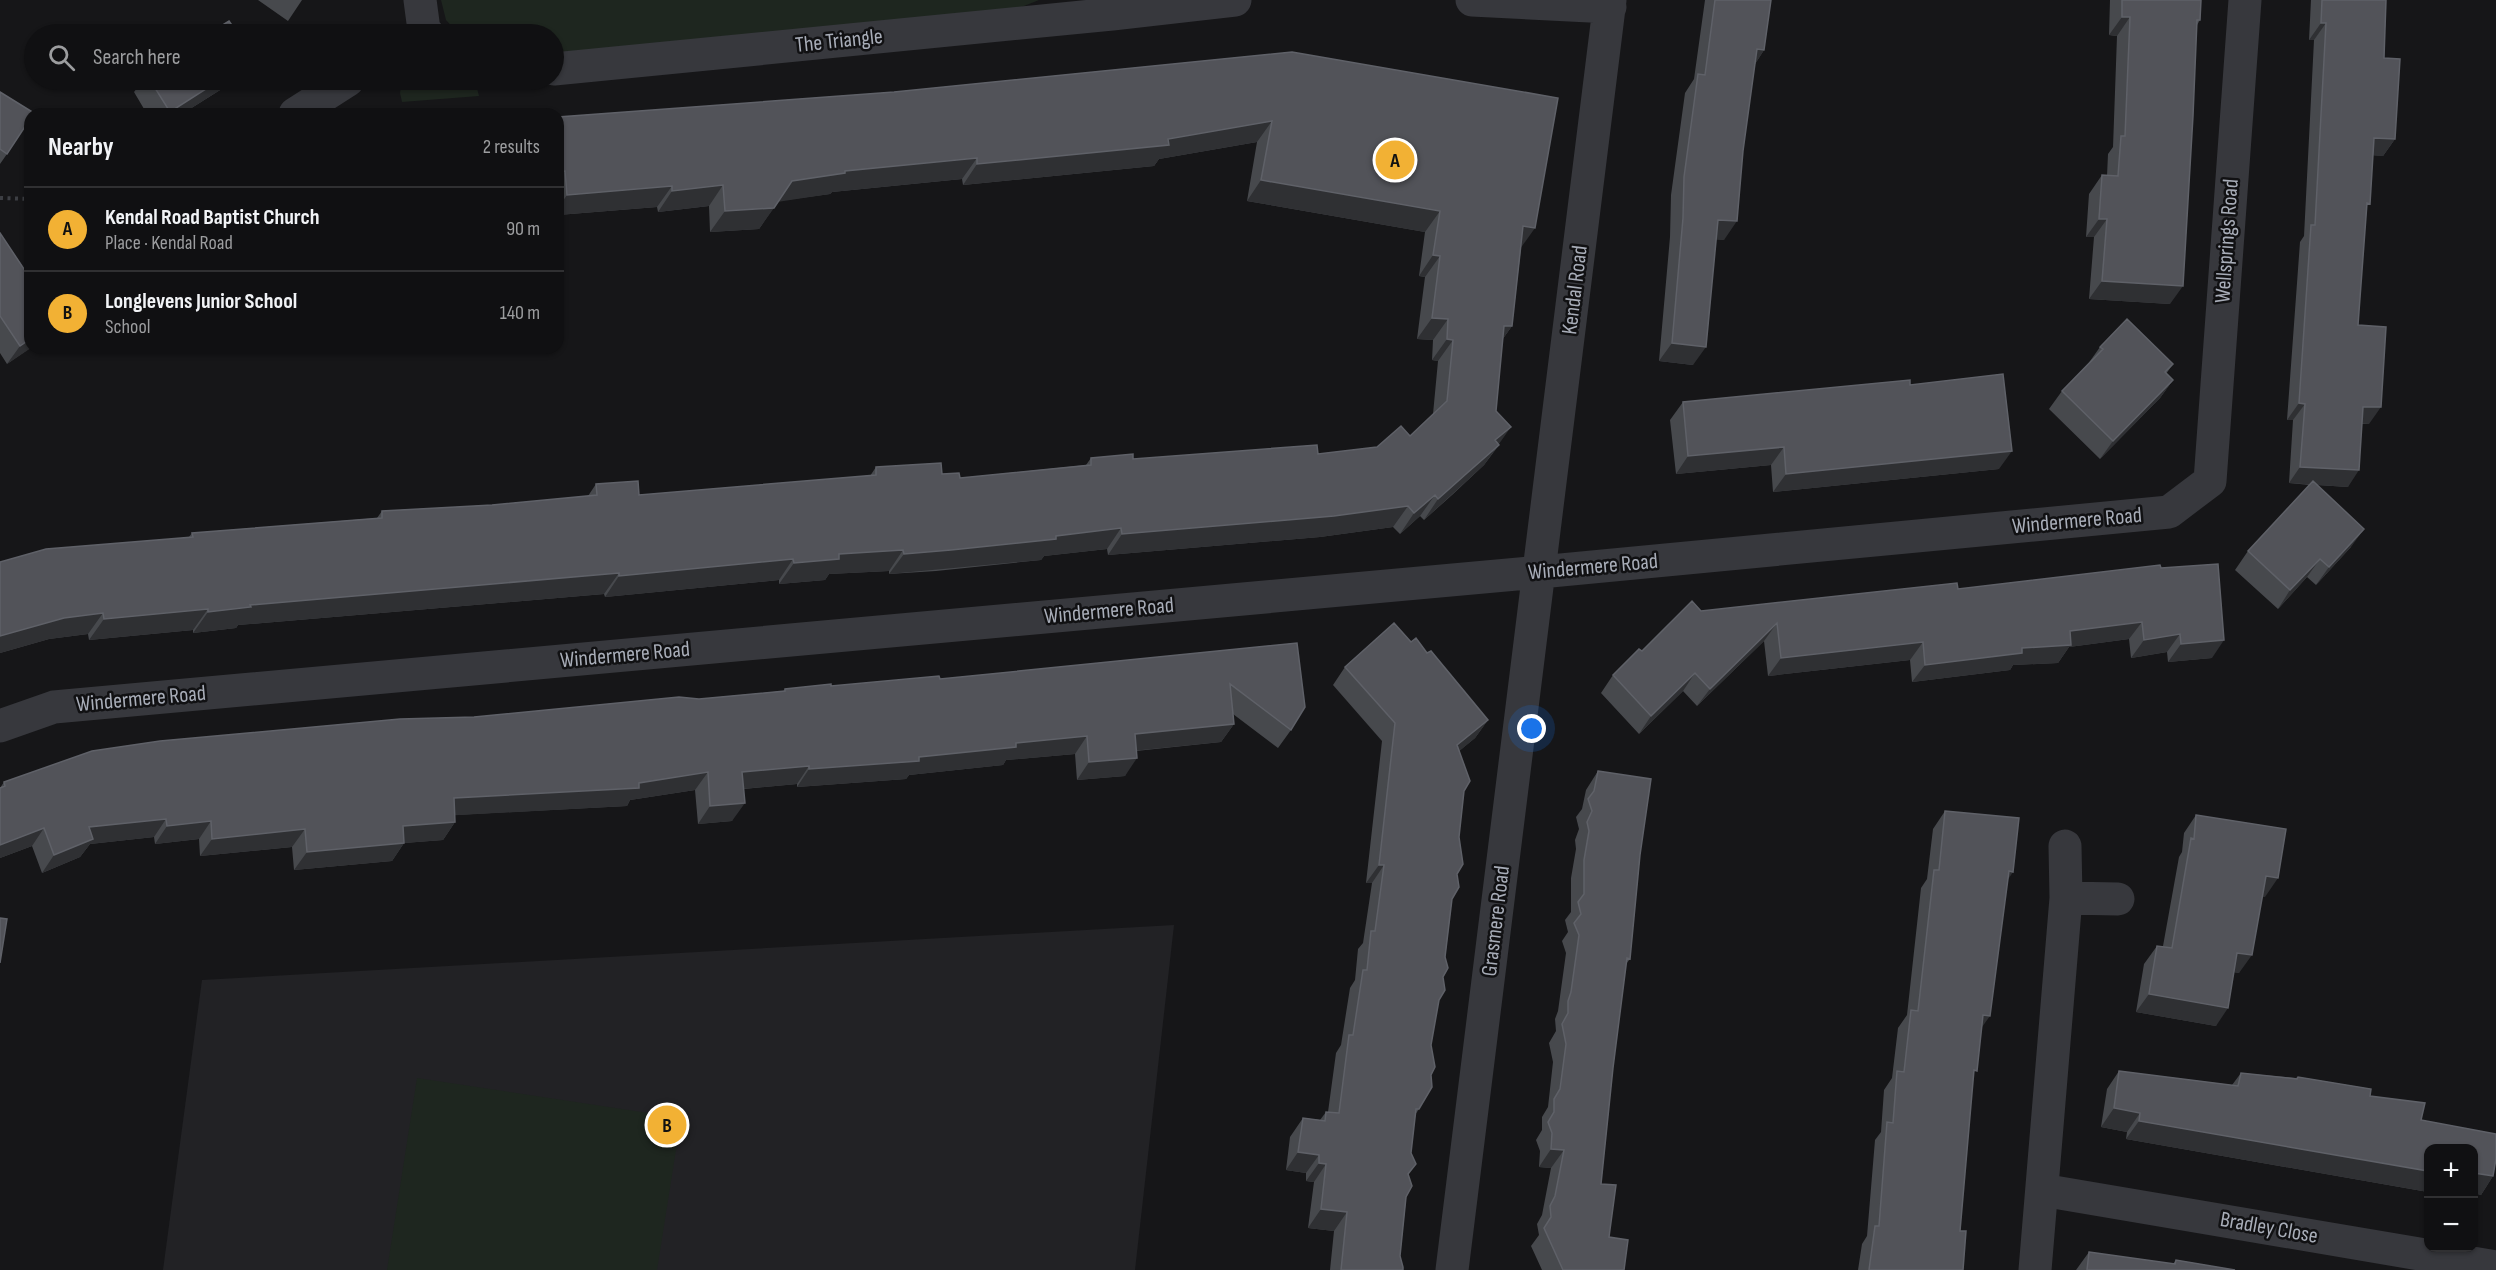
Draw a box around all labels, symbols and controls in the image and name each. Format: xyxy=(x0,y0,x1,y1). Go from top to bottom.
street label: The Triangle xyxy=(794,23,884,59)
search box xyxy=(24,24,564,90)
icon: search xyxy=(45,41,78,74)
text: Search here xyxy=(93,44,180,71)
text: Nearby xyxy=(48,132,114,163)
text: 2 results xyxy=(483,135,540,159)
pin: A xyxy=(1376,138,1414,182)
street label: Wellsprings Road xyxy=(2209,178,2245,304)
text: Kendal Road Baptist Church xyxy=(105,204,320,231)
text: A xyxy=(63,217,72,241)
text: 90 m xyxy=(506,217,540,241)
text: Place · Kendal Road xyxy=(105,231,233,255)
street label: Kendal Road xyxy=(1556,244,1594,336)
text: Longlevens Junior School xyxy=(105,288,297,315)
text: B xyxy=(63,301,72,325)
text: 140 m xyxy=(500,301,540,325)
text: School xyxy=(105,315,150,339)
street label: Windermere Road xyxy=(2011,502,2143,540)
street label: Windermere Road xyxy=(1527,548,1659,586)
street label: Windermere Road xyxy=(1043,592,1175,630)
street label: Windermere Road xyxy=(559,636,691,674)
street label: Windermere Road xyxy=(75,680,207,718)
your location xyxy=(1517,714,1546,743)
street label: Grasmere Road xyxy=(1476,864,1516,978)
pin: B xyxy=(648,1102,686,1148)
map controls xyxy=(2424,1144,2478,1252)
button: + xyxy=(2424,1144,2478,1198)
button: − xyxy=(2424,1198,2478,1252)
street label: Bradley Close xyxy=(2218,1206,2320,1250)

